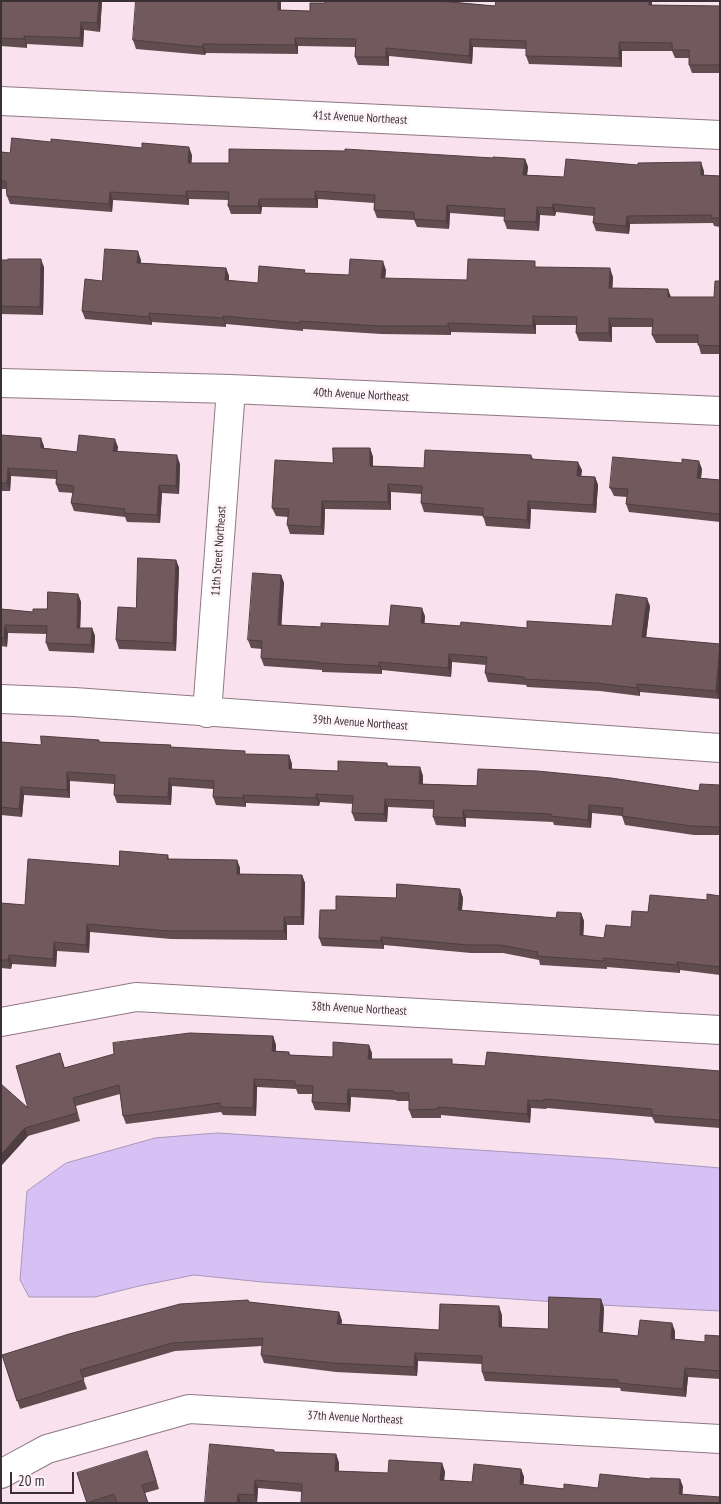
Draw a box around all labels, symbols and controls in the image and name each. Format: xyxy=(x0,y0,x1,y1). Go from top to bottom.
street label: 41st Avenue Northeast xyxy=(312,108,408,128)
street label: 40th Avenue Northeast xyxy=(313,385,409,405)
street label: 11th Street Northeast xyxy=(209,505,229,597)
street label: 39th Avenue Northeast xyxy=(312,712,408,734)
street label: 38th Avenue Northeast xyxy=(311,999,407,1019)
street label: 37th Avenue Northeast xyxy=(307,1408,403,1428)
scale bar xyxy=(12,1462,76,1494)
text: 20 m xyxy=(18,1471,44,1490)

